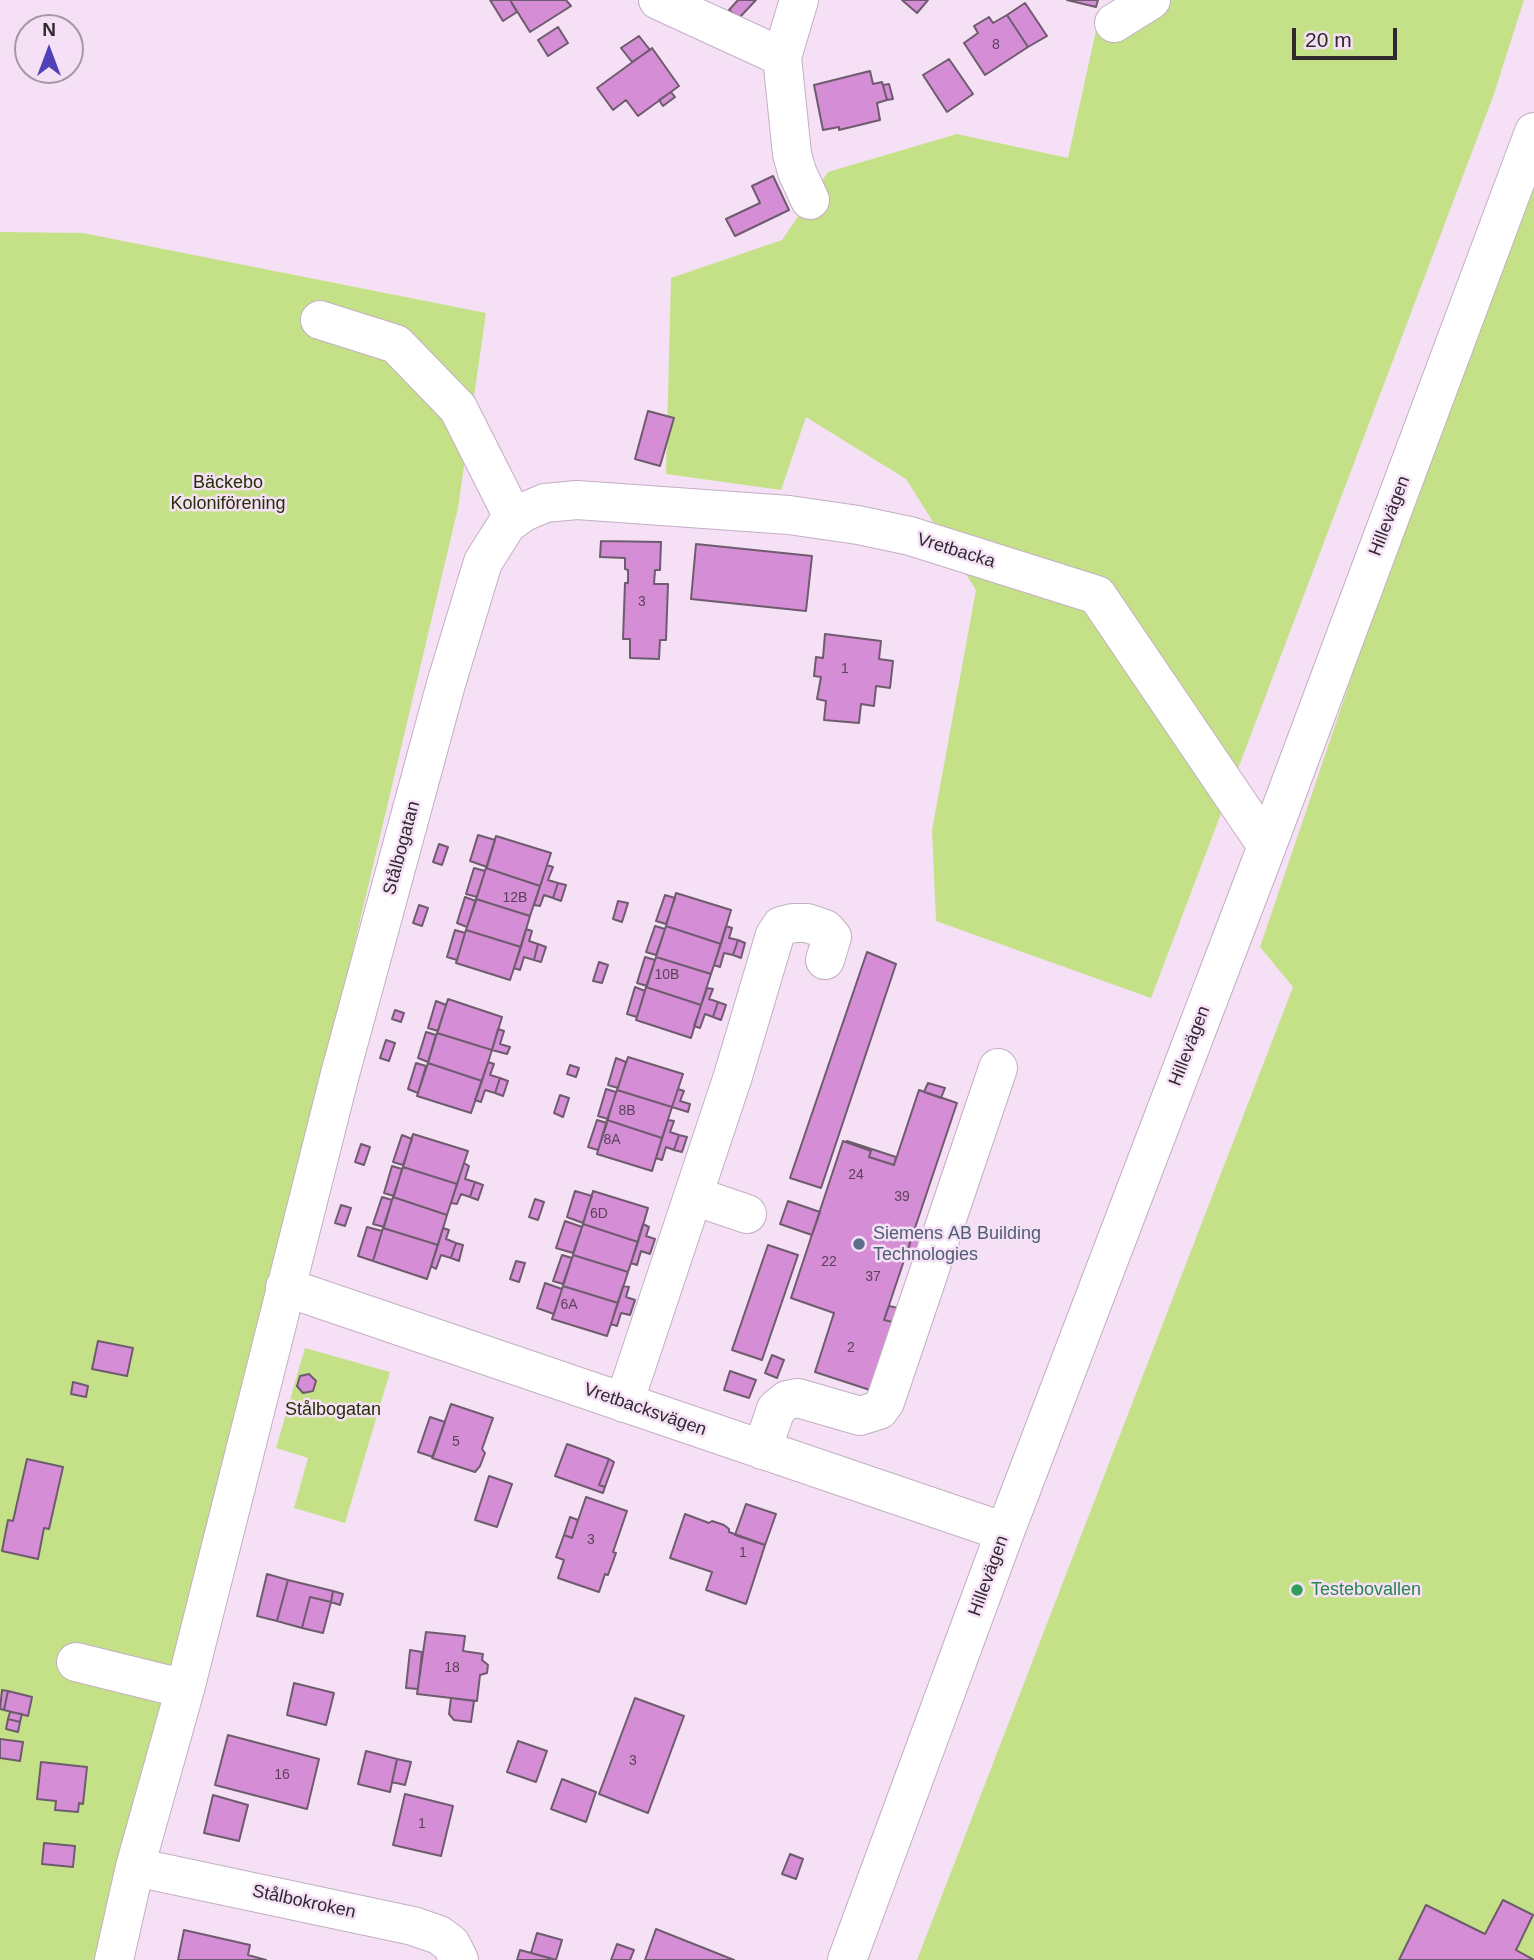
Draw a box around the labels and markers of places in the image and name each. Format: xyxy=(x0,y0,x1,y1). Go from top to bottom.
place label: Siemens AB Building Technologies xyxy=(873,1223,1041,1266)
marker: Siemens AB Building Technologies xyxy=(851,1236,867,1252)
place label: Testebovallen xyxy=(1311,1579,1421,1601)
marker: Testebovallen xyxy=(1289,1582,1305,1598)

